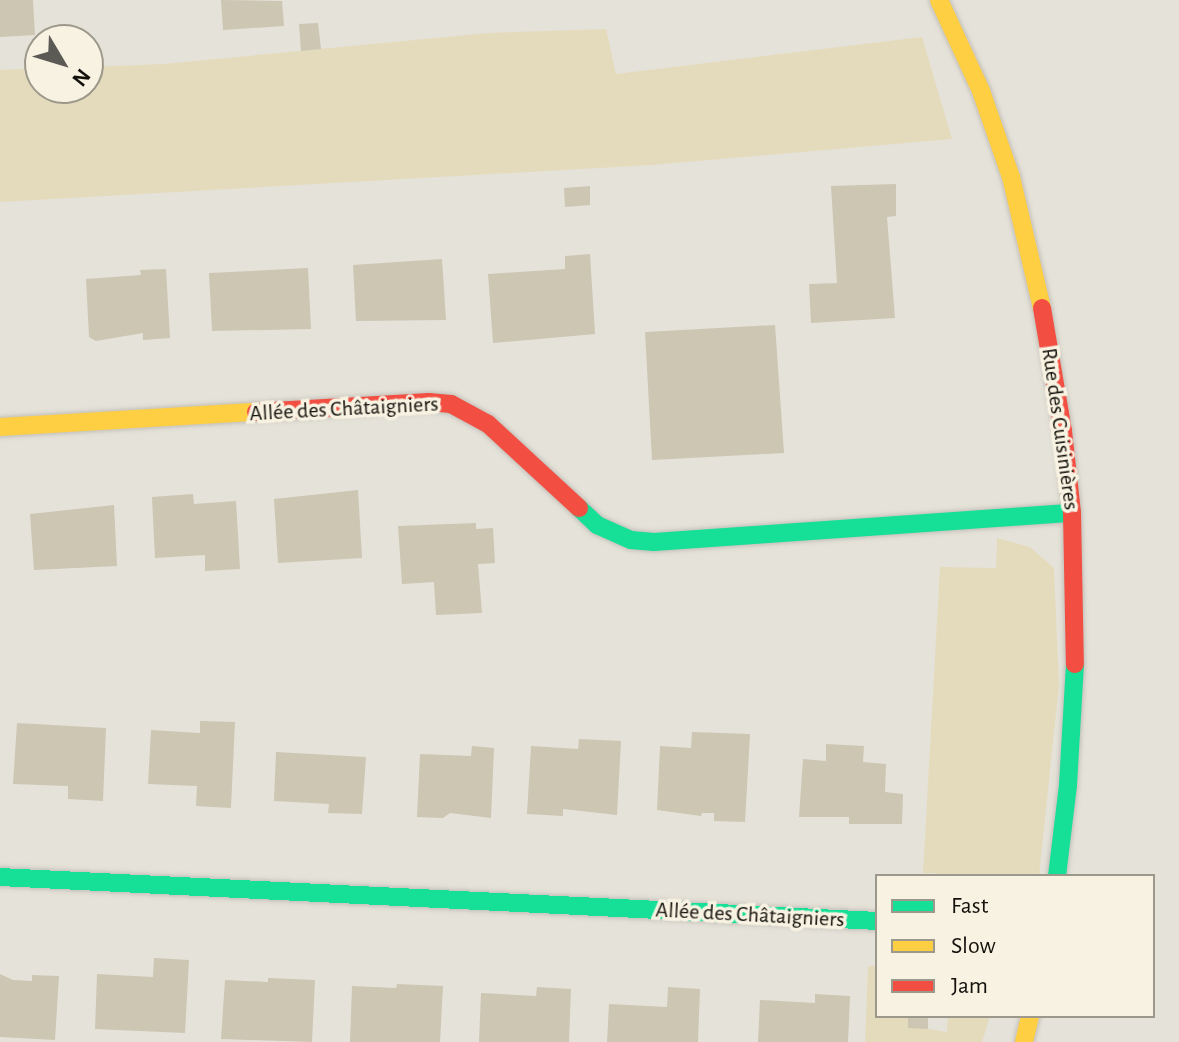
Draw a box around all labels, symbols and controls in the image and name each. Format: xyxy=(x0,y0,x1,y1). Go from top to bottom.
north arrow xyxy=(24,24,104,104)
text: N xyxy=(68,65,95,90)
street label: Rue des Cuisinières xyxy=(1036,346,1084,512)
street label: Allée des Châtaigniers xyxy=(249,391,439,427)
legend xyxy=(875,874,1155,1018)
text: Fast xyxy=(951,894,988,918)
street label: Allée des Châtaigniers xyxy=(655,897,845,933)
text: Slow xyxy=(951,934,996,958)
text: Jam xyxy=(951,974,988,998)

